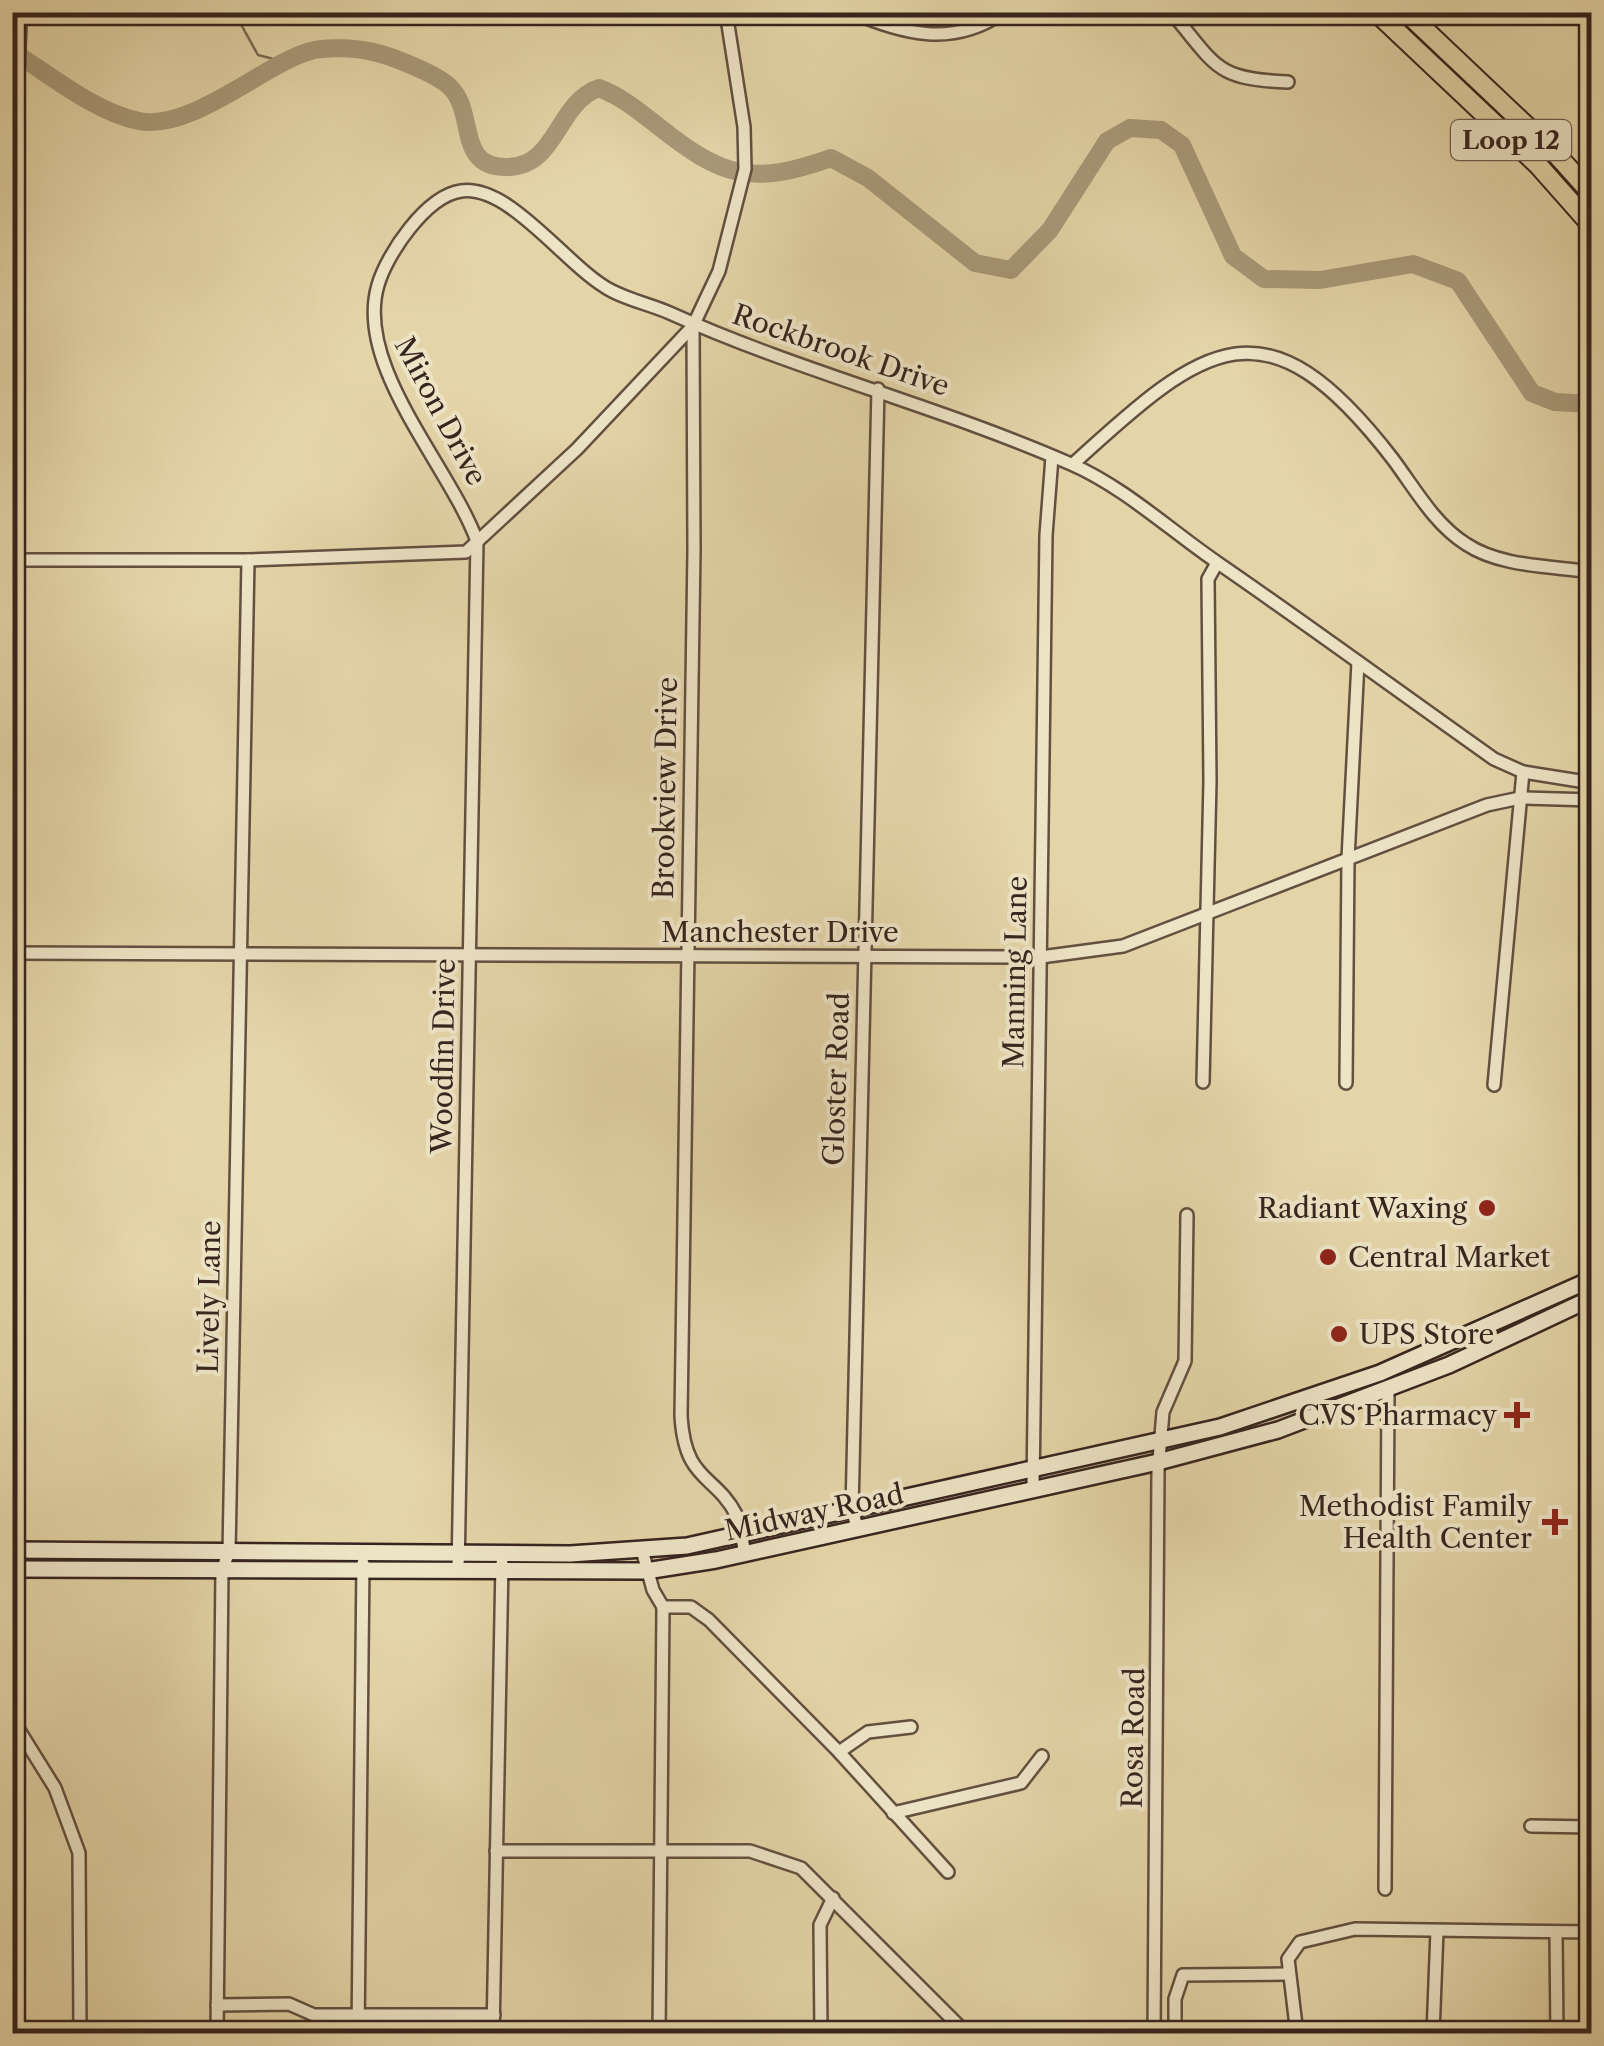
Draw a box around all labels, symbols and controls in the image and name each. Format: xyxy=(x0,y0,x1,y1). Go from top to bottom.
road number: Loop 12 xyxy=(1451,120,1571,160)
street label: Rockbrook Drive xyxy=(728,297,954,403)
street label: Miron Drive xyxy=(388,331,494,491)
street label: Brookview Drive xyxy=(646,677,684,899)
street label: Manning Lane xyxy=(996,875,1034,1069)
street label: Manchester Drive xyxy=(661,915,899,949)
street label: Woodfin Drive xyxy=(424,958,462,1155)
street label: Gloster Road xyxy=(816,992,856,1166)
place label: Radiant Waxing xyxy=(1258,1191,1467,1225)
marker: Radiant Waxing xyxy=(1476,1197,1498,1219)
street label: Lively Lane xyxy=(191,1220,227,1374)
place label: Central Market xyxy=(1348,1240,1550,1274)
marker: Central Market xyxy=(1317,1246,1339,1268)
place label: UPS Store xyxy=(1359,1317,1494,1351)
marker: UPS Store xyxy=(1328,1323,1350,1345)
place label: CVS Pharmacy xyxy=(1298,1398,1497,1432)
marker: CVS Pharmacy xyxy=(1506,1404,1528,1426)
street label: Midway Road xyxy=(722,1477,906,1547)
place label: Methodist Family Health Center xyxy=(1299,1489,1532,1555)
marker: Methodist Family Health Center xyxy=(1542,1509,1568,1535)
street label: Rosa Road xyxy=(1115,1667,1151,1809)

